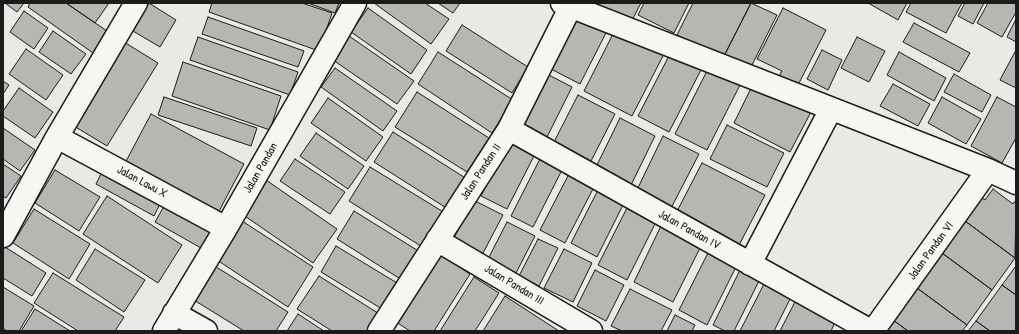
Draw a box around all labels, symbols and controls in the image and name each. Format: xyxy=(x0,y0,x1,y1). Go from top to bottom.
street label: Jalan Pandan xyxy=(241,140,281,196)
street label: Jalan Pandan II xyxy=(457,141,505,203)
street label: Jalan Lawu X xyxy=(114,163,170,201)
street label: Jalan Pandan IV xyxy=(656,207,722,253)
street label: Jalan Pandan VI xyxy=(905,219,957,283)
street label: Jalan Pandan III xyxy=(482,262,546,308)

